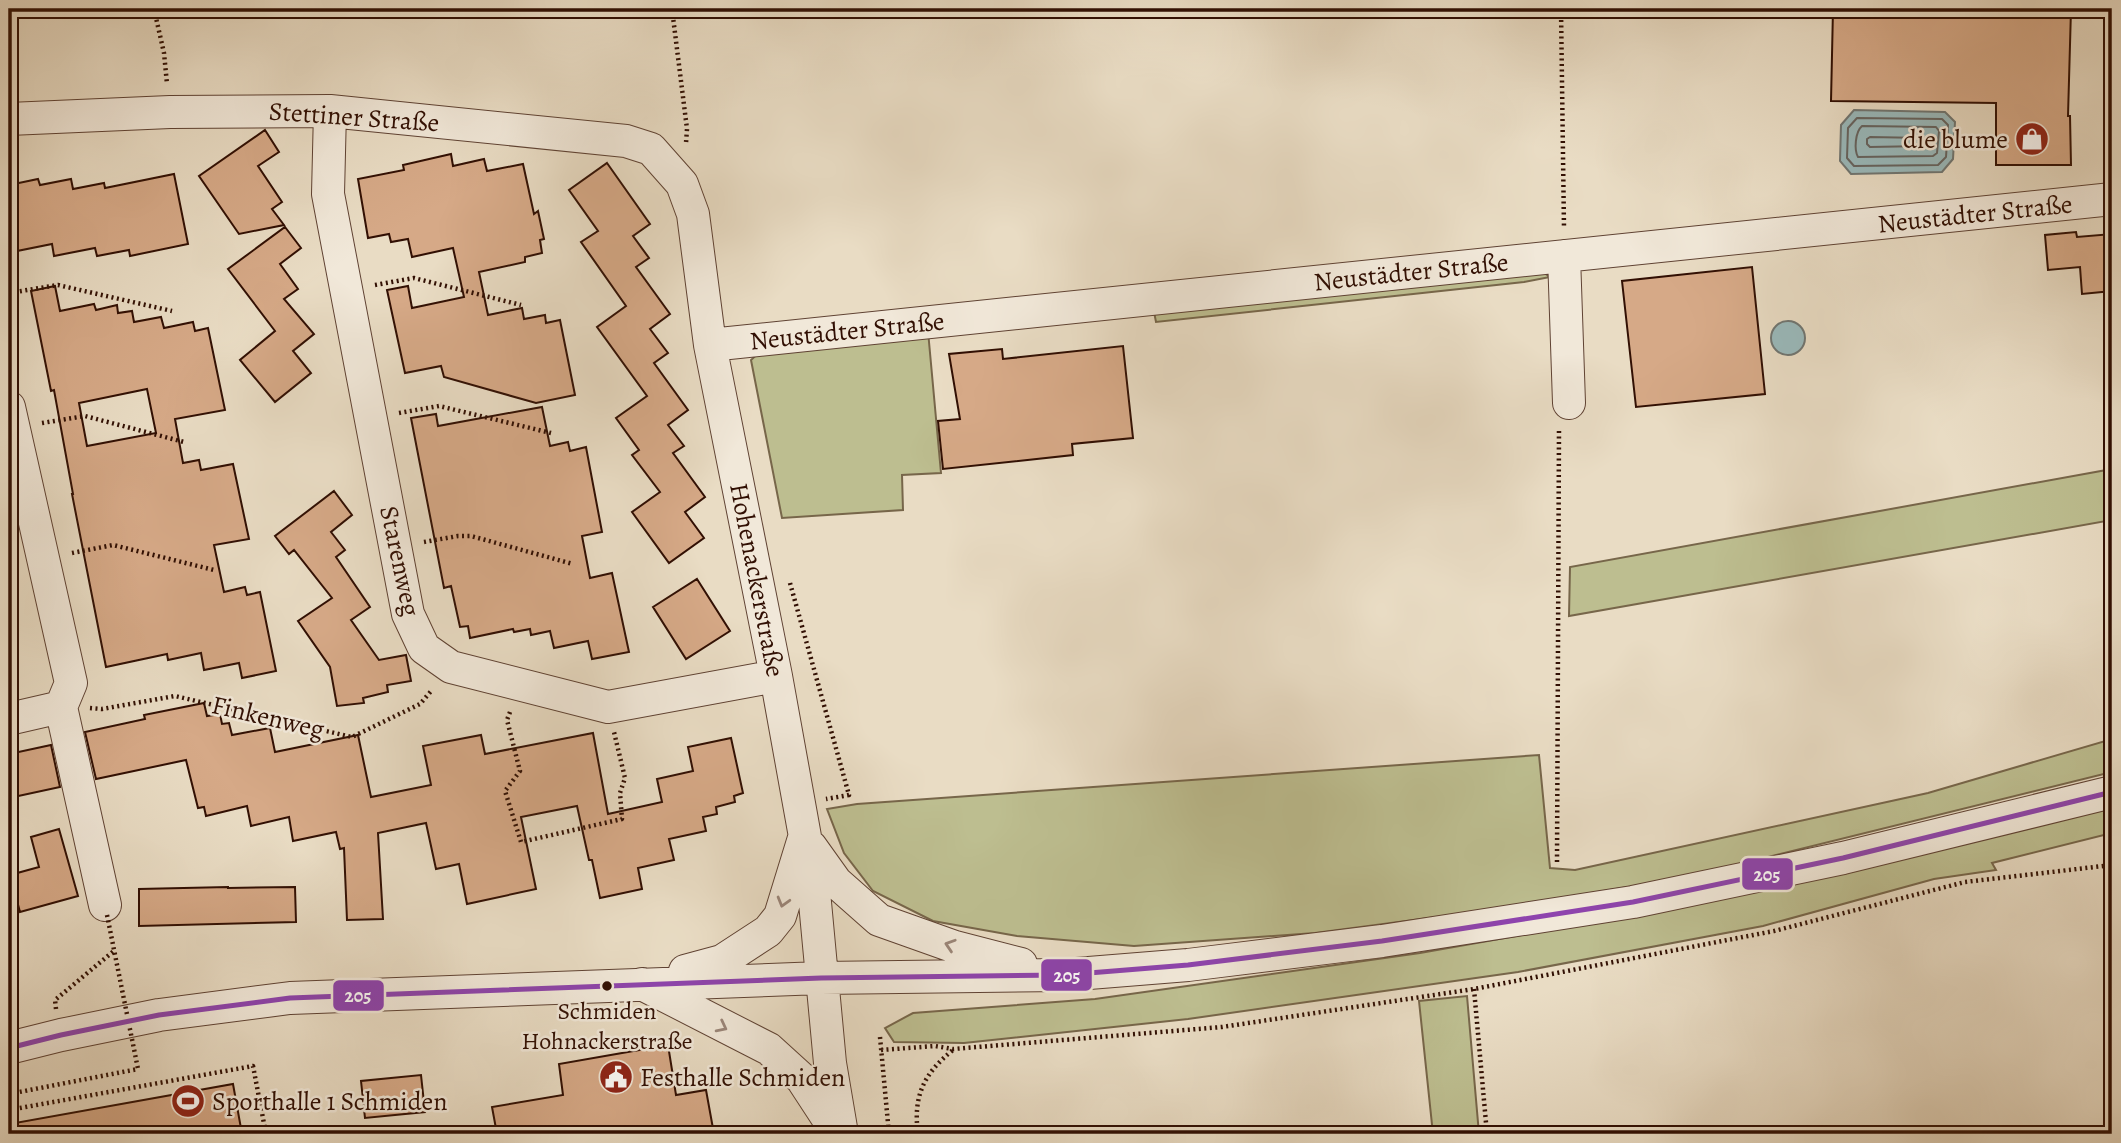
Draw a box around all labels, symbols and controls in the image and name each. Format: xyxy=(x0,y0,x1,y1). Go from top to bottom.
street label: Stettiner Straße xyxy=(268,94,440,140)
shop icon: die blume xyxy=(2013,120,2051,158)
place label: die blume xyxy=(1903,122,2008,157)
street label: Neustädter Straße xyxy=(1876,186,2074,242)
street label: Neustädter Straße xyxy=(1312,244,1510,300)
street label: Neustädter Straße xyxy=(748,303,946,359)
street label: Hohenackerstraße xyxy=(721,480,793,680)
street label: Starenweg xyxy=(371,503,429,619)
street label: Finkenweg xyxy=(208,687,328,747)
line badge: 205 xyxy=(1741,857,1794,891)
text: 205 xyxy=(1754,862,1780,888)
one-way arrow xyxy=(777,896,792,908)
one-way arrow xyxy=(945,939,957,953)
line badge: 205 xyxy=(1040,958,1093,992)
text: 205 xyxy=(1054,963,1080,989)
line badge: 205 xyxy=(332,979,385,1012)
marker: Schmiden Hohnackerstraße xyxy=(600,979,614,993)
text: 205 xyxy=(345,983,371,1009)
place label: Schmiden Hohnackerstraße xyxy=(522,995,692,1057)
one-way arrow xyxy=(715,1019,727,1032)
public building icon: Festhalle Schmiden xyxy=(597,1058,635,1096)
place label: Festhalle Schmiden xyxy=(640,1060,845,1095)
sports icon: Sporthalle 1 Schmiden xyxy=(169,1082,207,1120)
place label: Sporthalle 1 Schmiden xyxy=(212,1084,448,1119)

